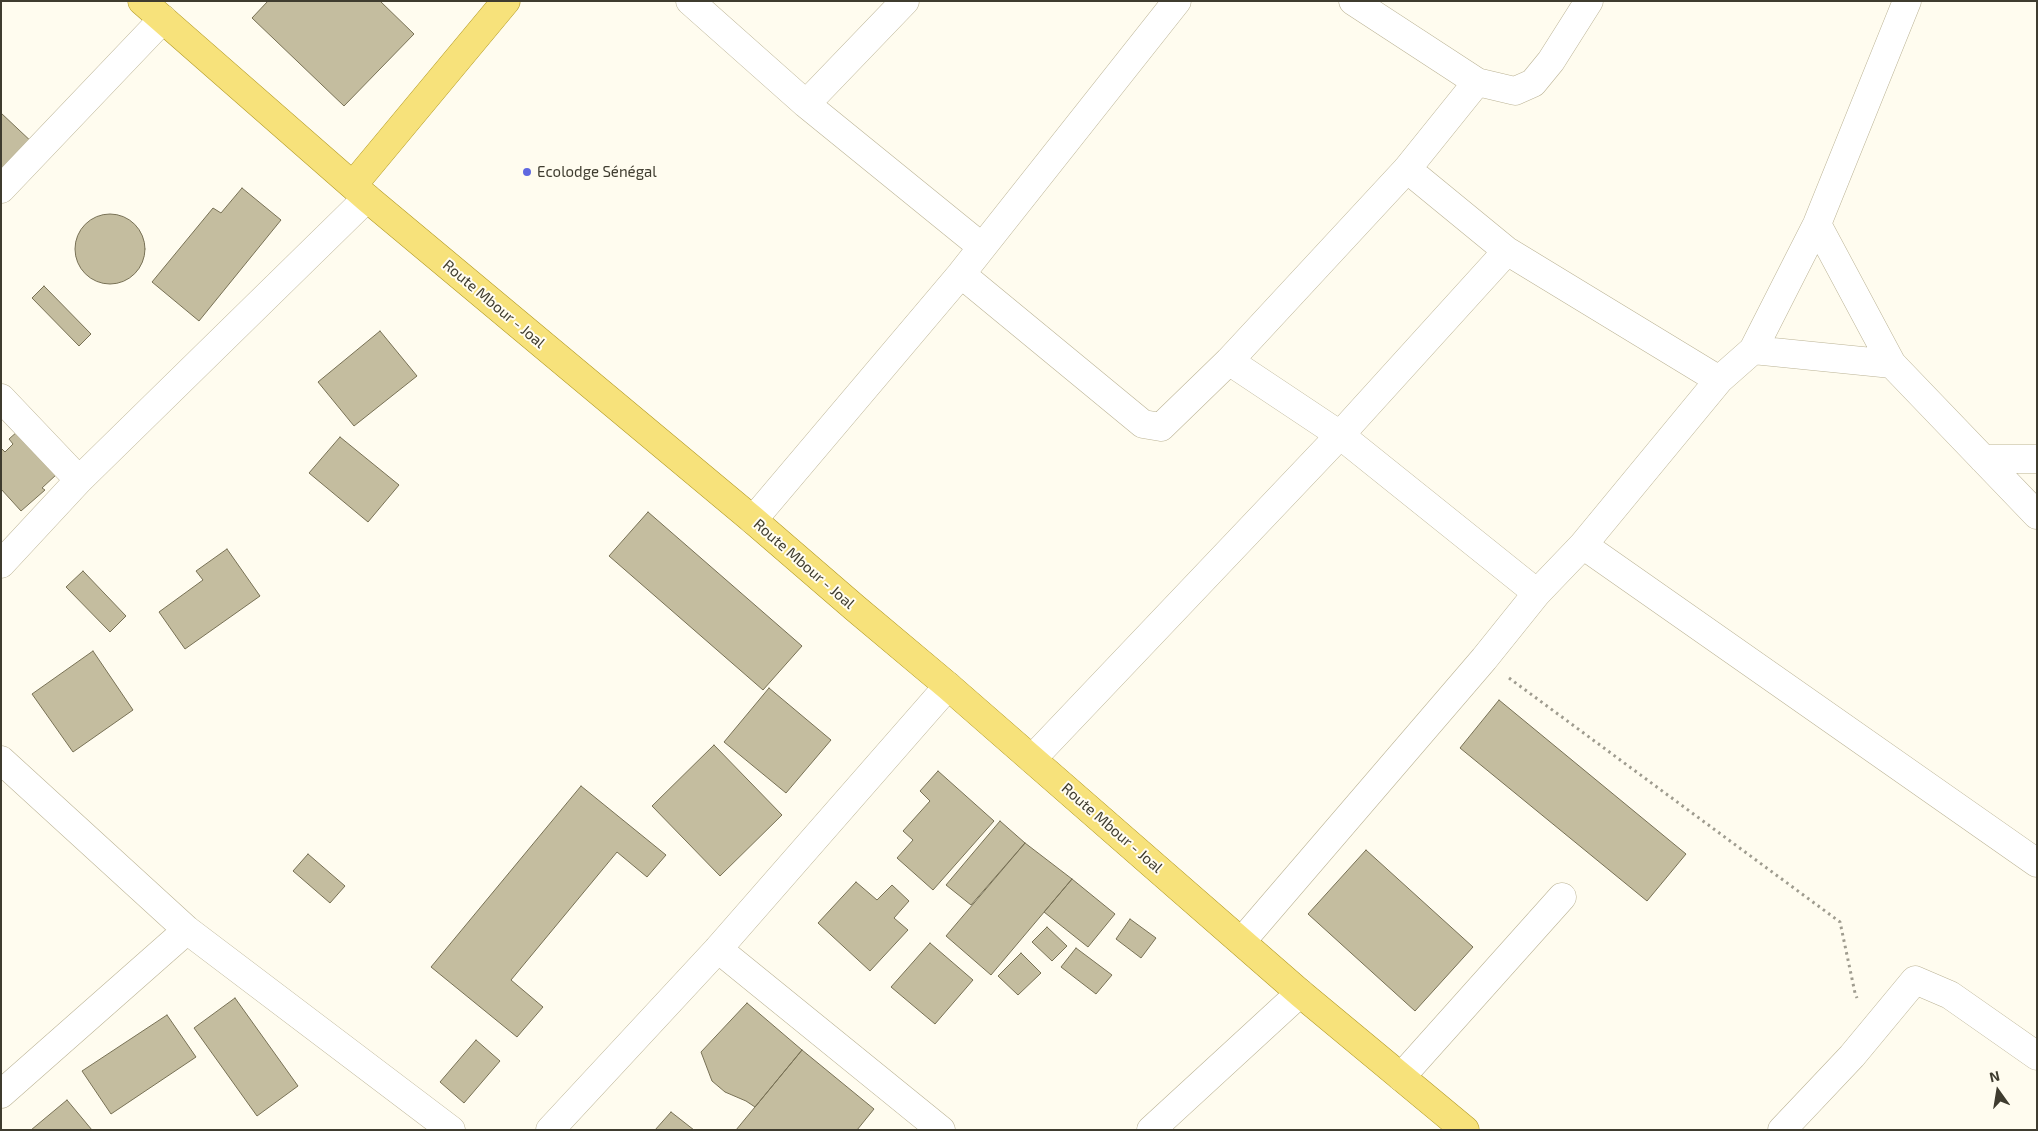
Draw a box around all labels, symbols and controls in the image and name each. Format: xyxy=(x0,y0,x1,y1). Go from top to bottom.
place label: Ecolodge Sénégal xyxy=(537,163,657,181)
marker: Ecolodge Sénégal xyxy=(521,166,533,178)
street label: Route Mbour - Joal xyxy=(439,256,549,352)
street label: Route Mbour - Joal xyxy=(750,515,858,613)
street label: Route Mbour - Joal xyxy=(1058,779,1166,877)
north arrow xyxy=(1973,1066,2023,1116)
text: N xyxy=(1988,1066,2001,1085)

